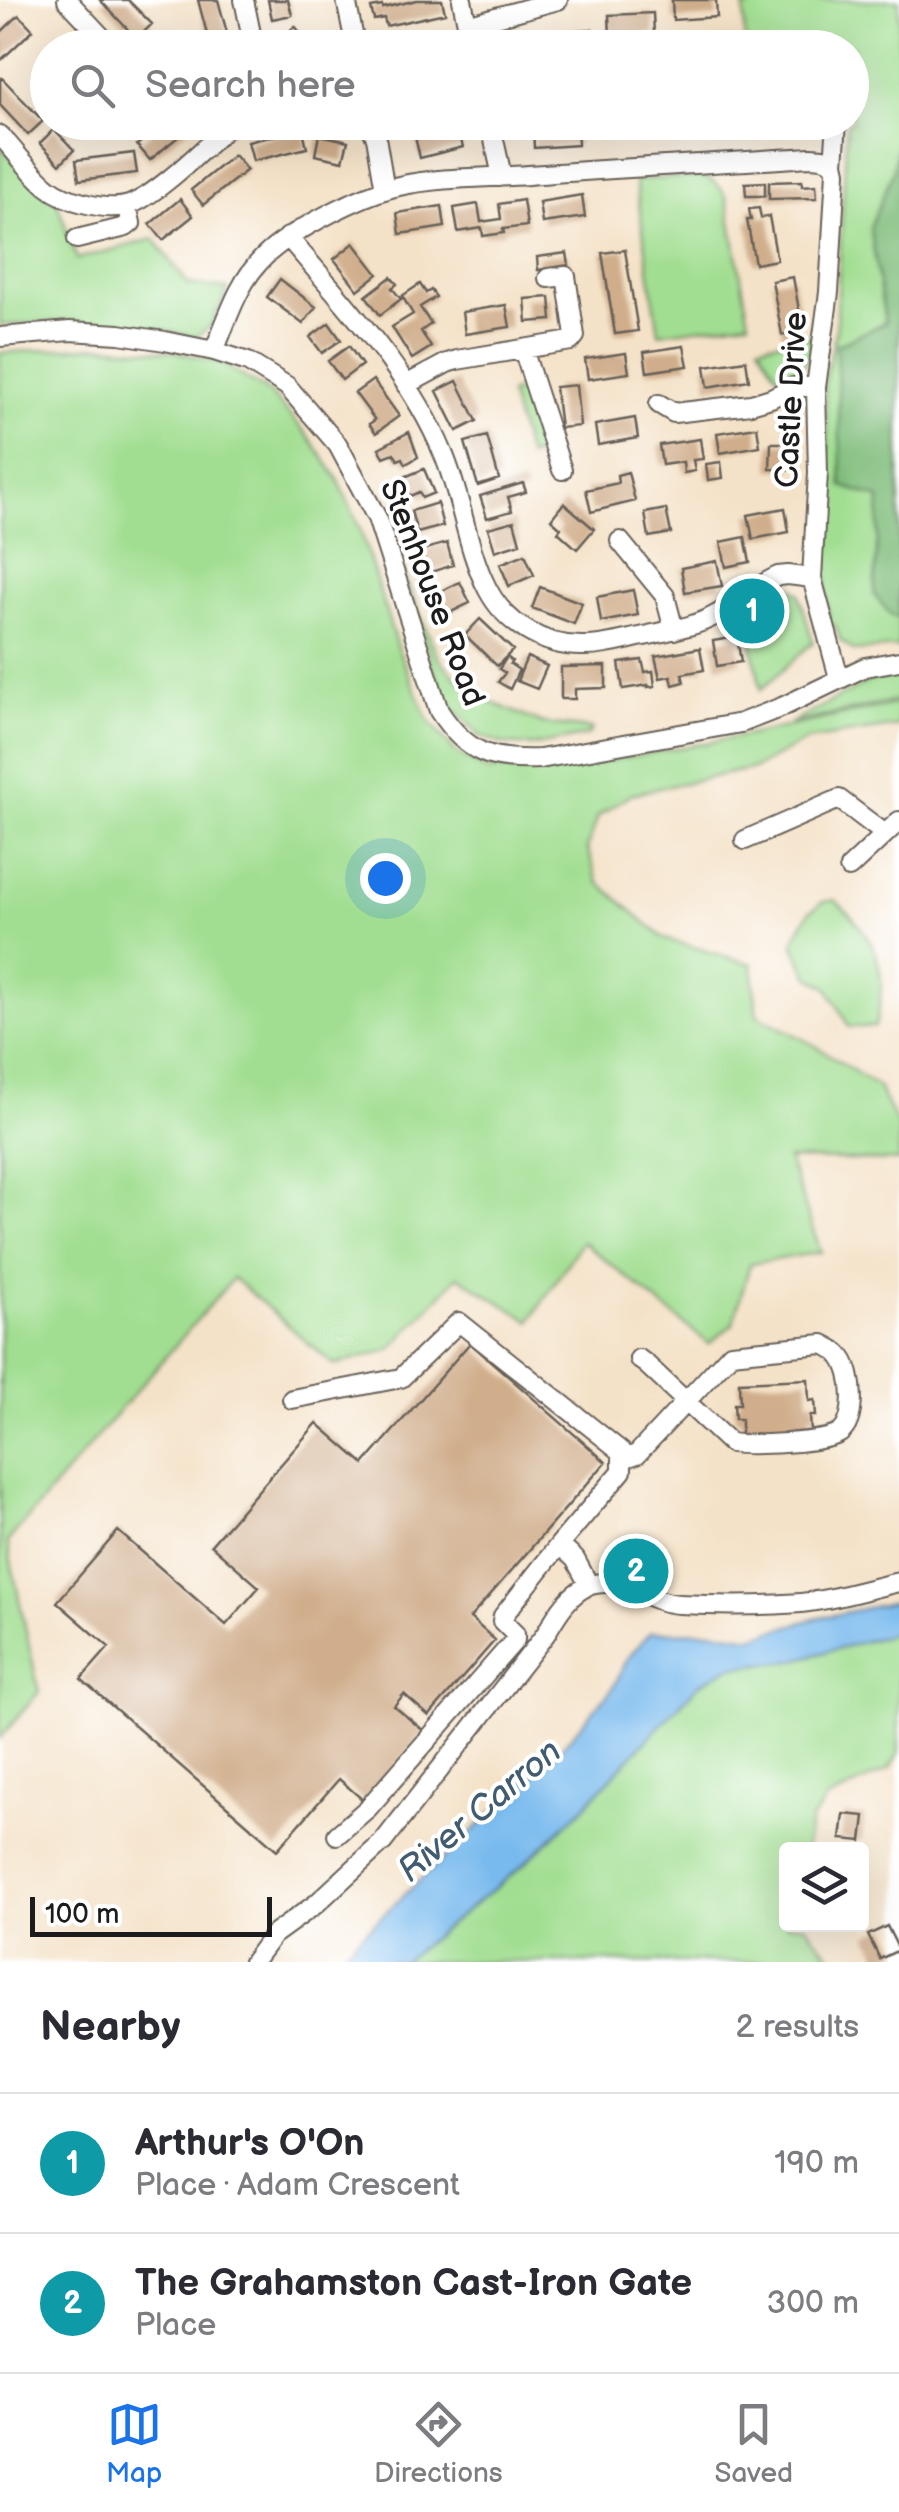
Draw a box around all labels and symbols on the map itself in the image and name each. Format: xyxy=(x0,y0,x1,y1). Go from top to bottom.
street label: Castle Drive xyxy=(768,311,816,489)
street label: Stenhouse Road xyxy=(371,474,493,712)
pin: 1 xyxy=(720,574,784,648)
your location xyxy=(360,853,411,904)
pin: 2 xyxy=(604,1534,668,1608)
water label: River Carron xyxy=(389,1730,571,1892)
scale bar xyxy=(30,1892,272,1936)

